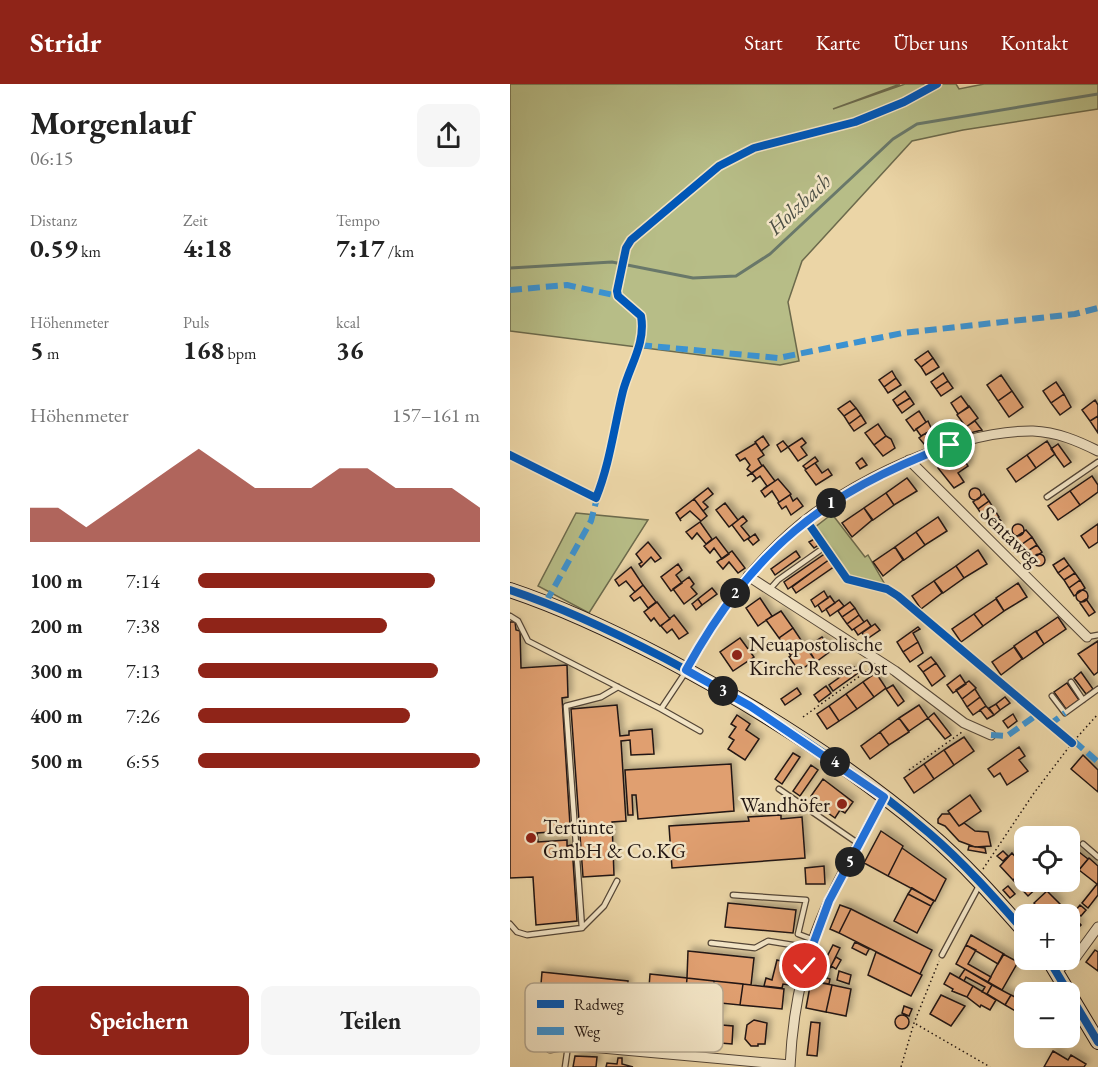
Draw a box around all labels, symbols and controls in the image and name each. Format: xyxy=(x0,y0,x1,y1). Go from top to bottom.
text: Stridr xyxy=(30,24,101,60)
text: Start xyxy=(744,29,783,56)
text: Karte xyxy=(816,29,860,56)
text: Über uns xyxy=(893,29,968,56)
text: Kontakt xyxy=(1001,29,1068,56)
text: Morgenlauf xyxy=(30,101,192,144)
button: share xyxy=(417,104,480,167)
text: 06:15 xyxy=(30,145,73,171)
water label: Holzbach xyxy=(760,167,837,242)
text: Distanz xyxy=(30,210,77,231)
text: Zeit xyxy=(183,210,208,231)
text: Tempo xyxy=(336,210,380,231)
text: 0.59 xyxy=(30,231,78,265)
text: 4:18 xyxy=(183,231,232,265)
text: 7:17 xyxy=(336,231,385,265)
text: km xyxy=(78,241,101,262)
text: /km xyxy=(385,241,414,262)
text: Höhenmeter xyxy=(30,312,109,333)
text: Puls xyxy=(183,312,209,333)
text: kcal xyxy=(336,312,360,333)
text: 5 xyxy=(30,333,44,367)
text: 168 xyxy=(183,333,224,367)
text: 36 xyxy=(336,333,364,367)
text: m xyxy=(44,343,59,364)
text: bpm xyxy=(224,343,256,364)
text: Höhenmeter xyxy=(30,402,129,428)
text: 157–161 m xyxy=(392,402,480,428)
pin xyxy=(924,419,975,470)
icon: arrive xyxy=(933,428,966,461)
pin: 1 xyxy=(816,488,846,518)
text: 1 xyxy=(827,492,835,513)
street label: Sentaweg xyxy=(975,500,1048,573)
text: 100 m xyxy=(30,568,83,594)
text: 7:14 xyxy=(126,568,160,594)
pin: 2 xyxy=(720,578,750,608)
text: 2 xyxy=(731,582,739,603)
text: 200 m xyxy=(30,613,83,639)
text: 7:38 xyxy=(126,613,160,639)
place label: Neuapostolische Kirche Resse-Ost xyxy=(749,630,888,681)
marker: Neuapostolische Kirche Resse-Ost xyxy=(730,648,744,662)
text: 300 m xyxy=(30,658,83,684)
text: 7:13 xyxy=(126,658,160,684)
pin: 3 xyxy=(708,676,738,706)
text: 3 xyxy=(719,680,727,701)
text: 400 m xyxy=(30,703,83,729)
text: 7:26 xyxy=(126,703,160,729)
pin: 4 xyxy=(820,747,850,777)
text: 500 m xyxy=(30,748,83,774)
text: 6:55 xyxy=(126,748,160,774)
text: 4 xyxy=(831,751,839,772)
place label: Wandhöfer xyxy=(740,791,830,818)
marker: Wandhöfer xyxy=(835,797,849,811)
place label: Tertünte GmbH & Co.KG xyxy=(543,813,686,864)
map controls xyxy=(1014,826,1080,1048)
button: locate xyxy=(1014,826,1080,892)
marker: Tertünte GmbH & Co.KG xyxy=(524,831,538,845)
pin: 5 xyxy=(835,847,865,877)
text: 5 xyxy=(846,851,854,872)
button: + xyxy=(1014,904,1080,970)
pin xyxy=(779,940,830,991)
icon: check xyxy=(788,949,821,982)
button: − xyxy=(1014,982,1080,1048)
legend xyxy=(525,983,723,1052)
button: Speichern xyxy=(30,986,249,1055)
button: Teilen xyxy=(261,986,480,1055)
text: Radweg xyxy=(574,994,625,1015)
text: Weg xyxy=(574,1021,601,1042)

